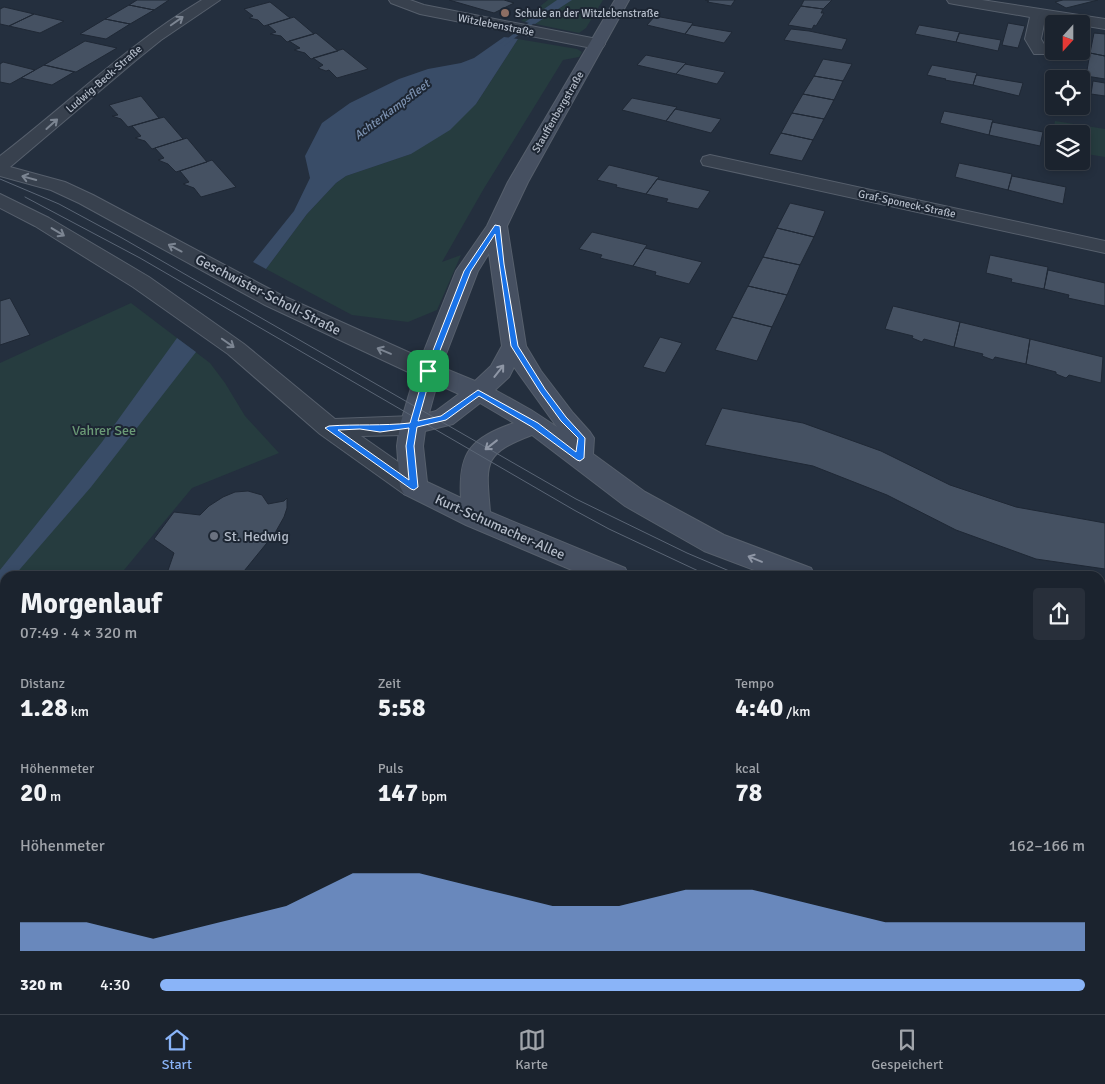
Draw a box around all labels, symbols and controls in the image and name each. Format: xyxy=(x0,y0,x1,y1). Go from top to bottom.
marker: Schule an der Witzlebenstraße xyxy=(499,7,511,19)
place label: Schule an der Witzlebenstraße xyxy=(515,7,659,20)
street label: Witzlebenstraße xyxy=(457,11,535,39)
north arrow xyxy=(1045,15,1090,60)
map controls xyxy=(1045,15,1090,170)
one-way arrow xyxy=(170,16,184,26)
street label: Ludwig-Beck-Straße xyxy=(63,42,145,116)
street label: Stauffenbergstraße xyxy=(529,69,587,155)
button: locate xyxy=(1045,70,1090,115)
water label: Achterkampsfleet xyxy=(351,76,434,143)
one-way arrow xyxy=(45,118,58,130)
button: layers xyxy=(1045,125,1090,170)
one-way arrow xyxy=(22,173,38,182)
street label: Graf-Sponeck-Straße xyxy=(857,187,957,221)
one-way arrow xyxy=(50,227,64,237)
one-way arrow xyxy=(168,243,183,253)
street label: Geschwister-Scholl-Straße xyxy=(192,251,344,339)
one-way arrow xyxy=(221,338,235,348)
one-way arrow xyxy=(376,346,391,355)
pin xyxy=(407,350,449,392)
icon: arrive xyxy=(414,357,442,385)
one-way arrow xyxy=(493,365,504,378)
park label: Vahrer See xyxy=(72,422,136,439)
one-way arrow xyxy=(485,440,498,451)
street label: Kurt-Schumacher-Allee xyxy=(432,491,568,563)
place label: St. Hedwig xyxy=(224,528,289,545)
marker: St. Hedwig xyxy=(208,530,220,542)
one-way arrow xyxy=(748,554,764,563)
text: Morgenlauf xyxy=(20,587,162,621)
button: share xyxy=(1033,588,1085,640)
text: 07:49 · 4 × 320 m xyxy=(20,623,137,643)
text: Distanz xyxy=(20,675,65,692)
text: Zeit xyxy=(378,675,401,692)
text: Tempo xyxy=(735,675,774,692)
text: 1.28 xyxy=(20,692,68,723)
text: 5:58 xyxy=(378,692,426,723)
text: 4:40 xyxy=(735,692,783,723)
text: km xyxy=(68,703,89,720)
text: /km xyxy=(783,703,810,720)
text: Höhenmeter xyxy=(20,760,94,777)
text: Puls xyxy=(378,760,403,777)
text: kcal xyxy=(735,760,760,777)
text: 20 xyxy=(20,777,47,808)
text: 147 xyxy=(378,777,418,808)
text: 78 xyxy=(735,777,762,808)
text: m xyxy=(47,788,61,805)
text: bpm xyxy=(418,788,447,805)
text: Höhenmeter xyxy=(20,836,105,856)
text: 162–166 m xyxy=(1008,836,1085,856)
text: 320 m xyxy=(20,975,62,995)
text: 4:30 xyxy=(100,975,130,995)
tab: Start xyxy=(162,1026,192,1073)
tab: Karte xyxy=(515,1026,548,1073)
tab: Gespeichert xyxy=(871,1026,943,1073)

